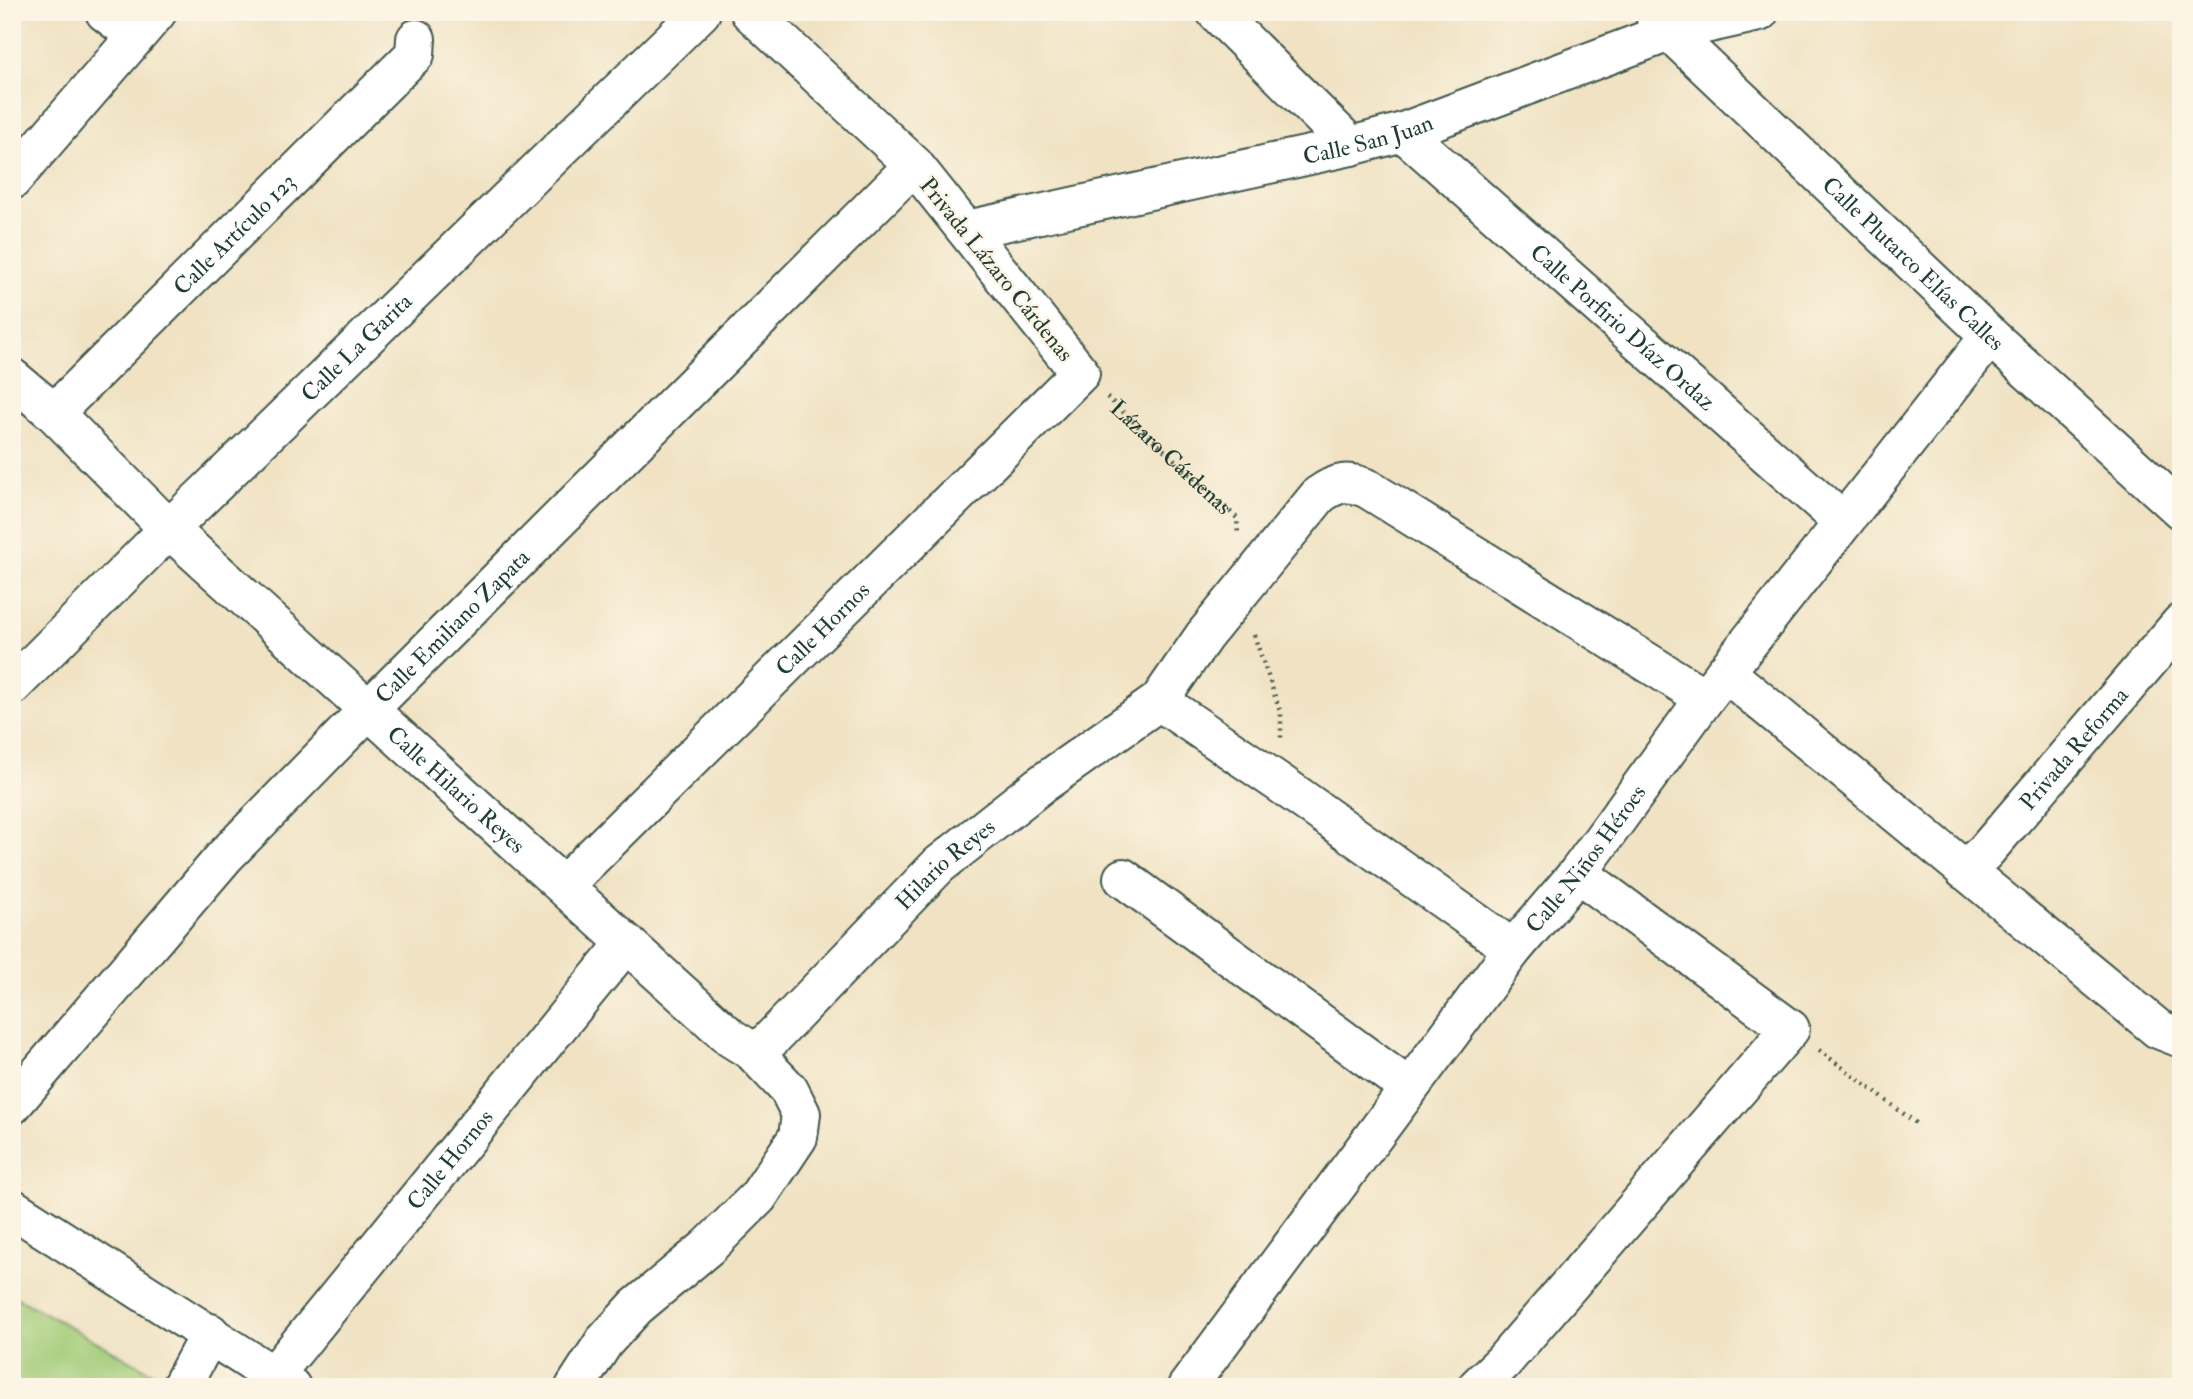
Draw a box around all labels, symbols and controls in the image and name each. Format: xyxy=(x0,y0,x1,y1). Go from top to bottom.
street label: Calle San Juan xyxy=(1300,108,1437,171)
street label: Calle Artículo 123 xyxy=(167,167,302,301)
street label: Privada Lázaro Cárdenas xyxy=(913,171,1080,367)
street label: Calle Plutarco Elías Calles xyxy=(1816,171,2010,357)
street label: Calle Porfirio Díaz Ordaz xyxy=(1524,238,1721,417)
street label: Calle La Garita xyxy=(295,287,419,408)
street label: Lázaro Cárdenas xyxy=(1104,394,1238,521)
street label: Calle Emiliano Zapata xyxy=(369,543,536,710)
street label: Calle Hornos xyxy=(769,576,876,682)
street label: Privada Reforma xyxy=(2013,681,2135,816)
street label: Calle Hilario Reyes xyxy=(381,720,532,860)
street label: Calle Niños Héroes xyxy=(1519,779,1652,939)
street label: Hilario Reyes xyxy=(889,812,1001,916)
street label: Calle Hornos xyxy=(400,1104,500,1216)

